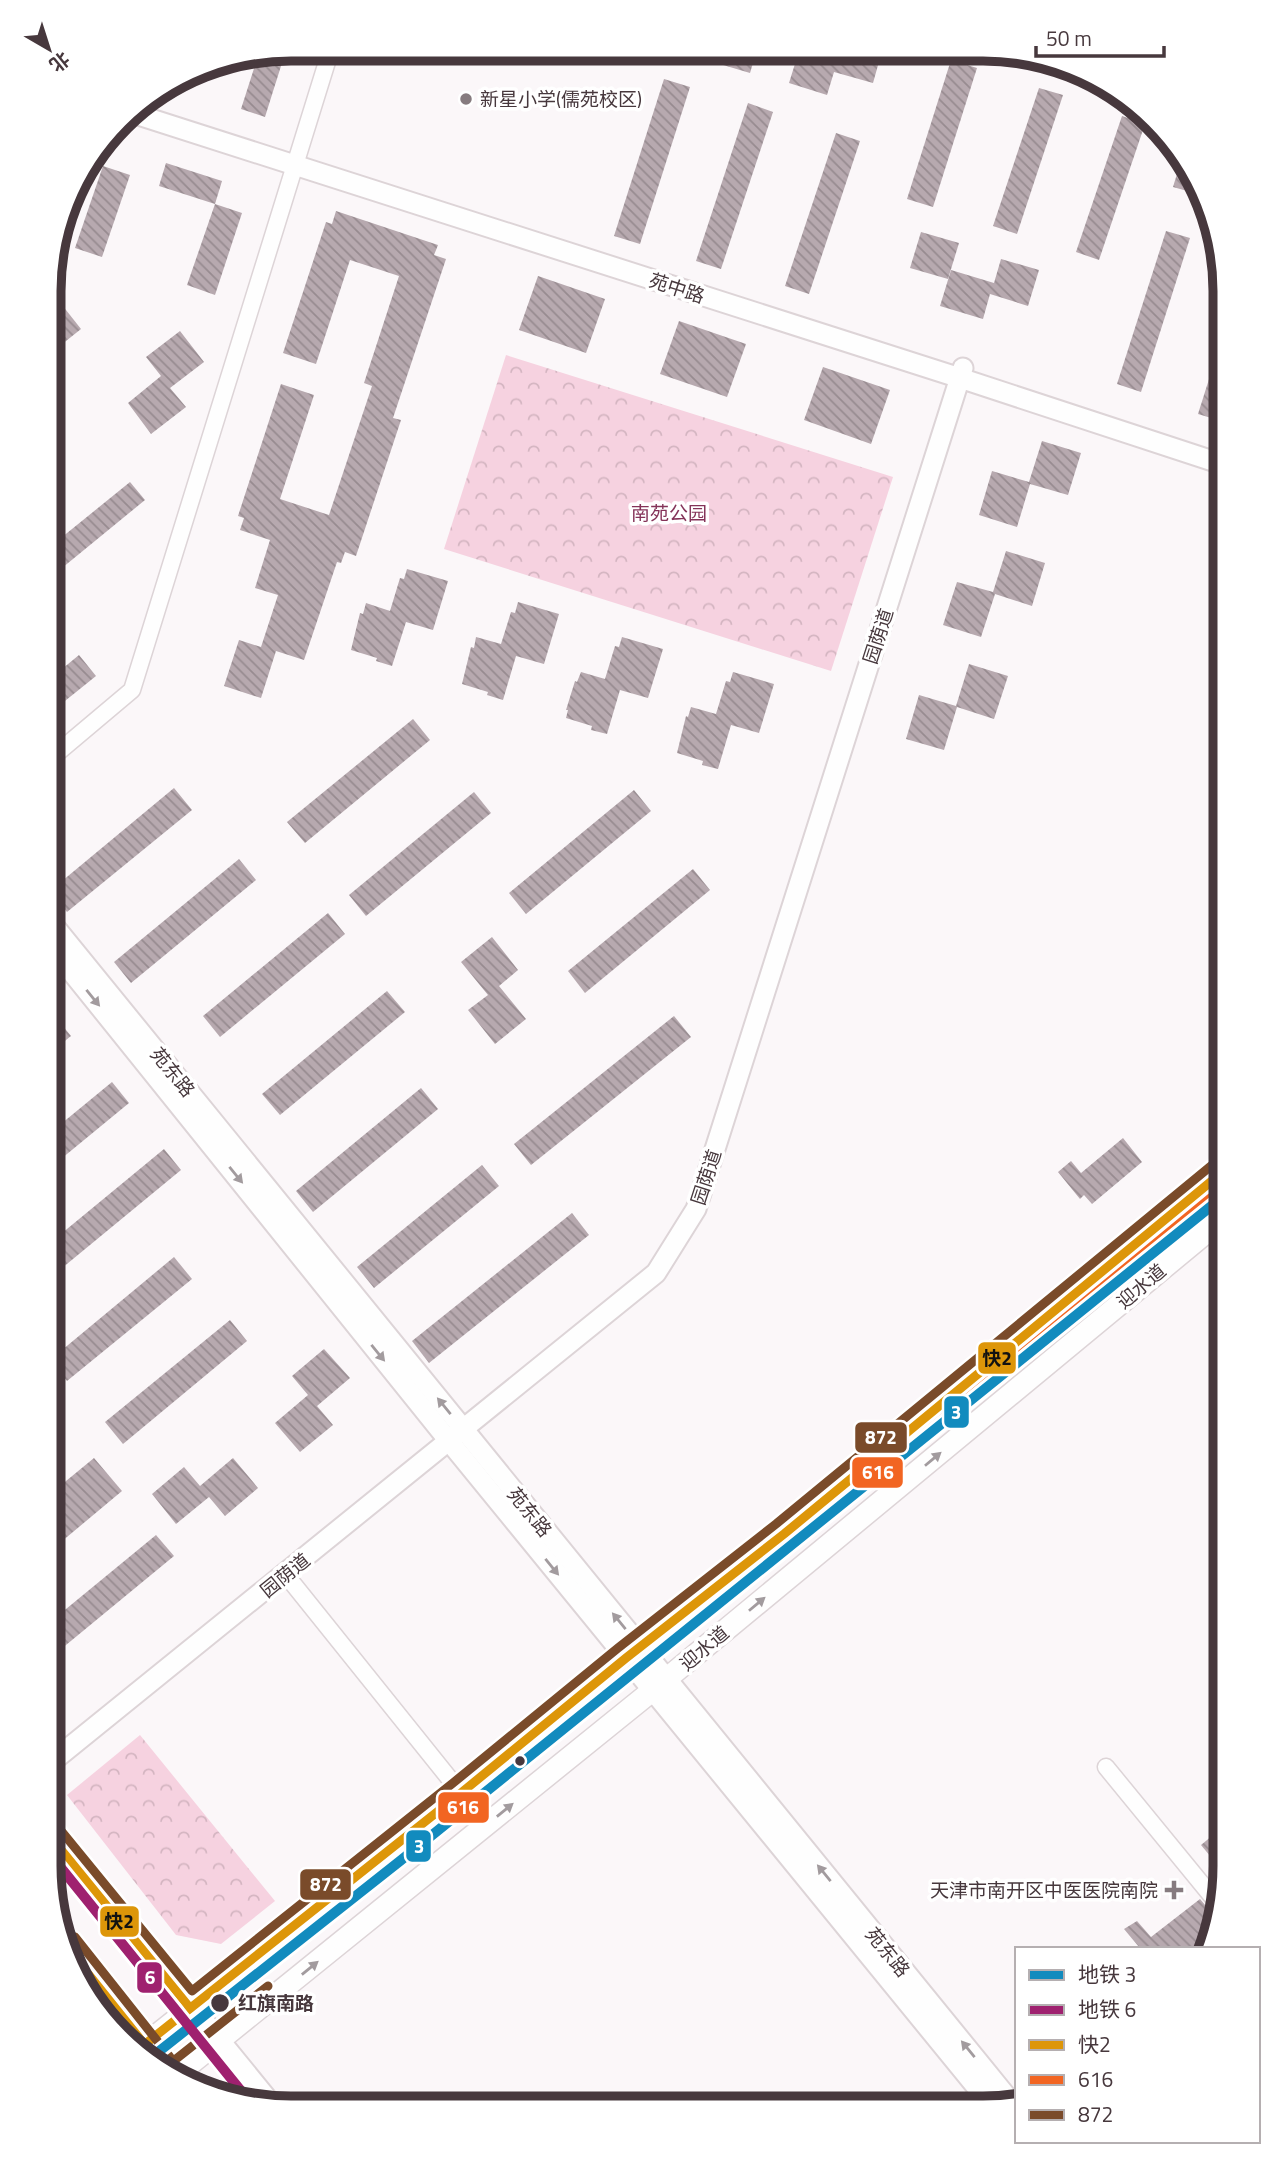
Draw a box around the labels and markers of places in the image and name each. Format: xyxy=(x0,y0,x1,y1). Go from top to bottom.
place label: 新星小学(儒苑校区) xyxy=(480,84,642,113)
marker: 新星小学(儒苑校区) xyxy=(458,91,474,107)
unlabelled marker xyxy=(513,1754,527,1768)
place label: 天津市南开区中医医院南院 xyxy=(930,1875,1158,1904)
marker: 天津市南开区中医医院南院 xyxy=(1164,1880,1184,1900)
place label: 红旗南路 xyxy=(238,1988,314,2017)
marker: 红旗南路 xyxy=(209,1992,231,2014)

